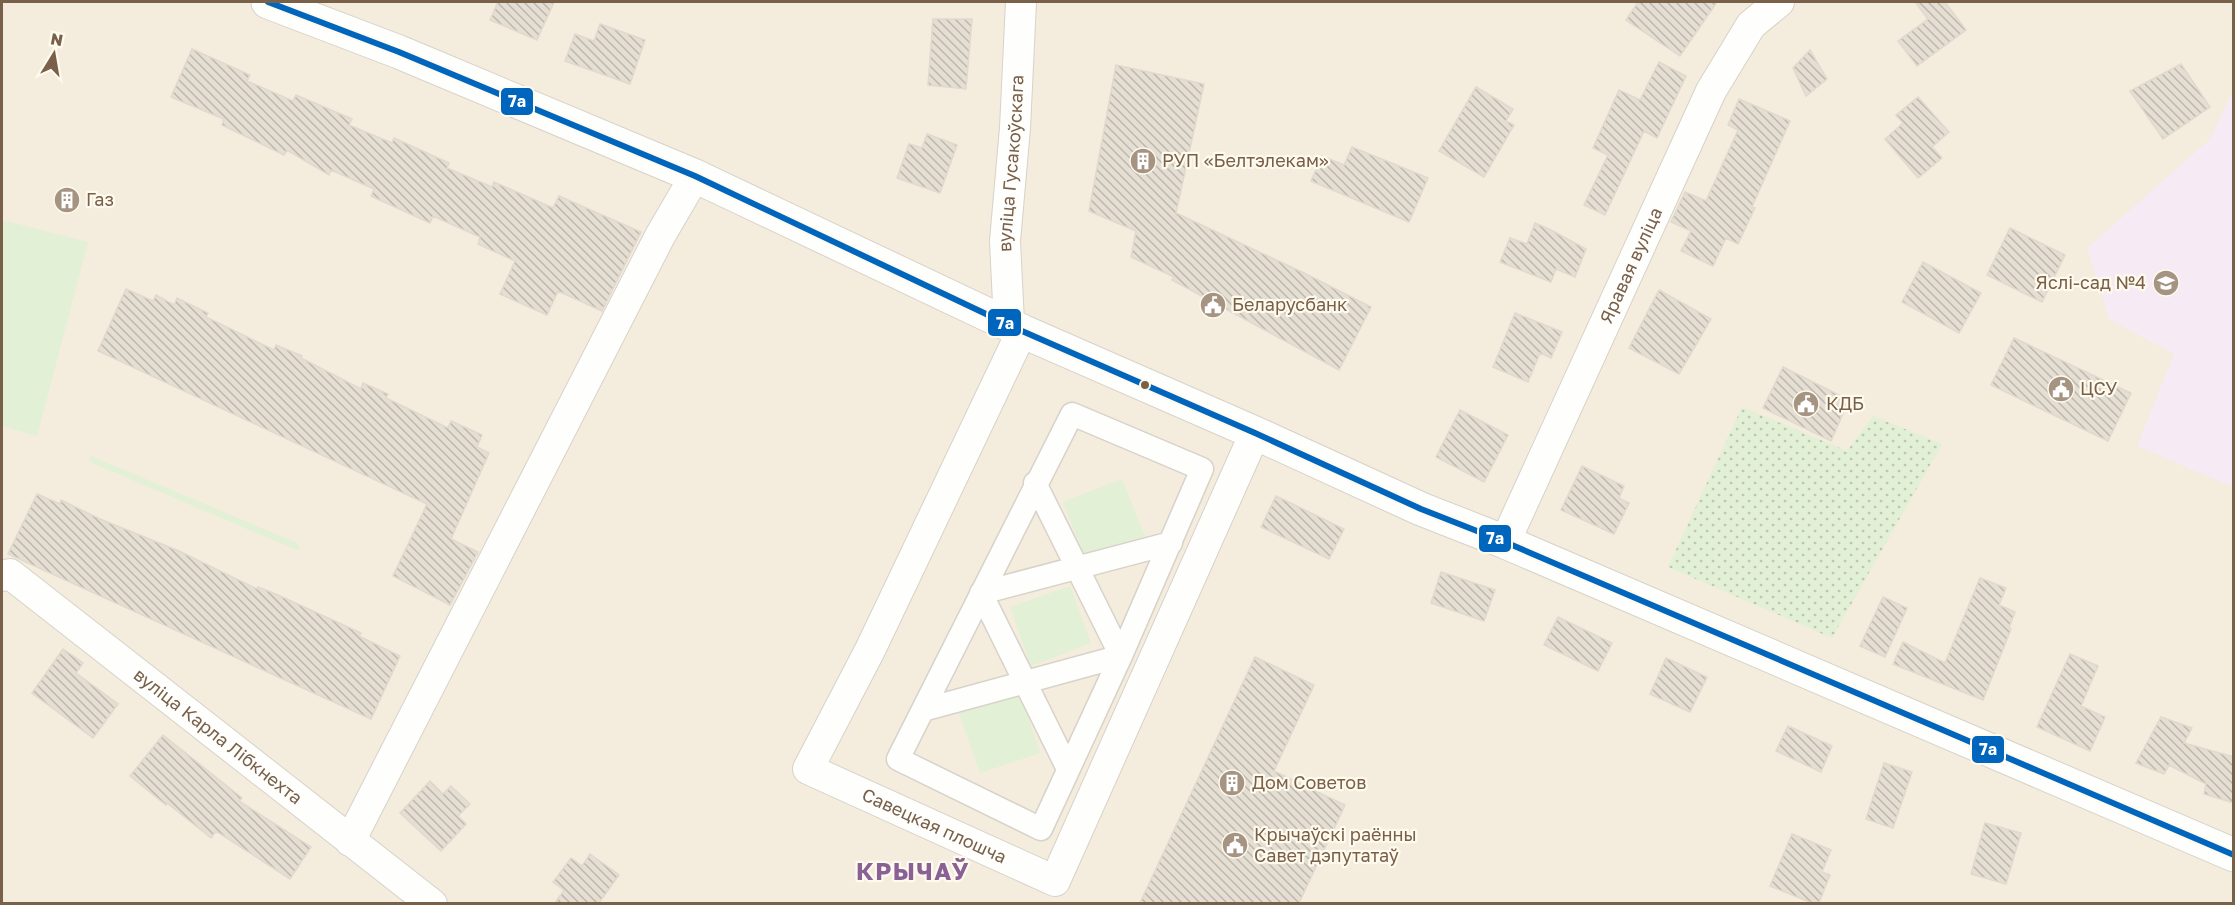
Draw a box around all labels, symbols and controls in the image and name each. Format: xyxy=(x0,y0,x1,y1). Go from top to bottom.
north arrow xyxy=(24,24,84,84)
text: N xyxy=(49,28,65,50)
street label: вуліца Гусакоўскага xyxy=(993,74,1028,253)
line badge: 7а xyxy=(500,87,534,116)
text: 7а xyxy=(508,91,526,111)
building icon: РУП «Белтэлекам» xyxy=(1128,146,1158,176)
place label: РУП «Белтэлекам» xyxy=(1162,149,1329,171)
building icon: Газ xyxy=(52,185,82,215)
place label: Газ xyxy=(86,188,114,210)
street label: Яравая вуліца xyxy=(1594,204,1666,327)
school or university icon: Яслі-сад №4 xyxy=(2151,268,2181,298)
place label: Яслі-сад №4 xyxy=(2036,271,2146,293)
public building icon: Беларусбанк xyxy=(1198,290,1228,320)
place label: Беларусбанк xyxy=(1232,293,1347,315)
line badge: 7а xyxy=(987,308,1022,337)
text: 7а xyxy=(996,313,1014,333)
public building icon: ЦСУ xyxy=(2046,374,2076,404)
place label: ЦСУ xyxy=(2080,377,2117,399)
unlabelled marker xyxy=(1139,379,1151,391)
public building icon: КДБ xyxy=(1791,389,1821,419)
place label: КДБ xyxy=(1826,392,1864,414)
line badge: 7а xyxy=(1478,524,1512,553)
text: 7а xyxy=(1486,528,1504,548)
street label: вуліца Карла Лібкнехта xyxy=(130,663,307,808)
line badge: 7а xyxy=(1971,735,2005,764)
text: 7а xyxy=(1979,739,1997,759)
building icon: Дом Советов xyxy=(1217,768,1247,798)
place label: Дом Советов xyxy=(1252,771,1366,793)
street label: Савецкая плошча xyxy=(859,783,1010,868)
place label: Крычаўскі раённы Савет дэпутатаў xyxy=(1254,823,1417,866)
public building icon: Крычаўскі раённы Савет дэпутатаў xyxy=(1220,830,1250,860)
district label: КРЫЧАЎ xyxy=(856,856,970,885)

